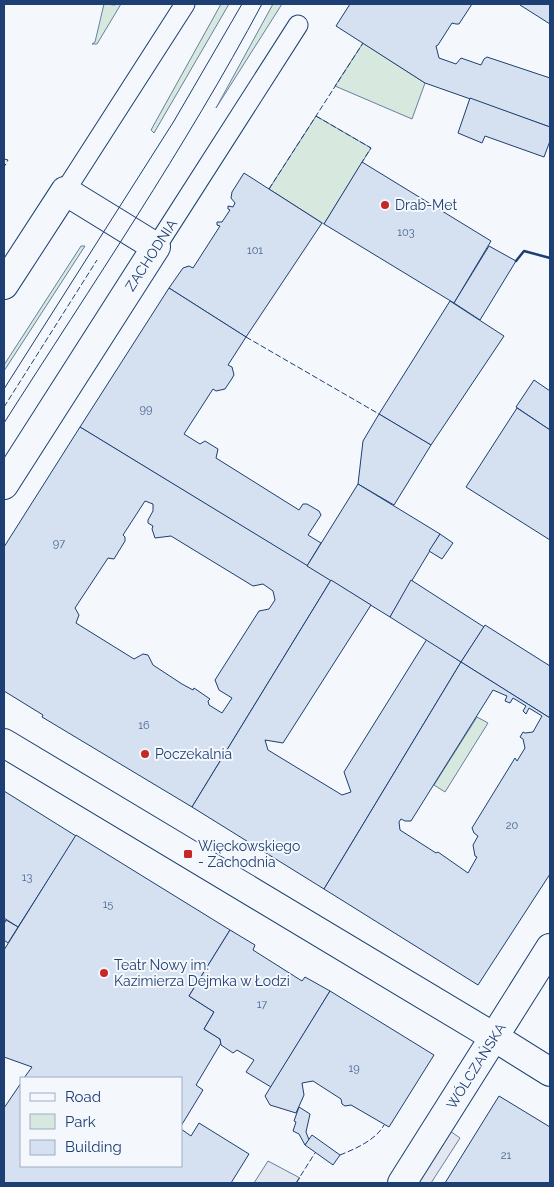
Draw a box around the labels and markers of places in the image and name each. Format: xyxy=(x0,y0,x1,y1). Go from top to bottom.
place label: Drab-Met xyxy=(395,197,457,213)
marker: Drab-Met xyxy=(379,199,391,211)
place label: Poczekalnia xyxy=(155,746,232,762)
marker: Poczekalnia xyxy=(139,748,151,760)
place label: Więckowskiego - Zachodnia xyxy=(198,838,300,870)
marker: Więckowskiego - Zachodnia xyxy=(182,848,194,860)
place label: Teatr Nowy im. Kazimierza Dejmka w Łodzi xyxy=(114,957,290,989)
marker: Teatr Nowy im. Kazimierza Dejmka w Łodzi xyxy=(98,967,110,979)

